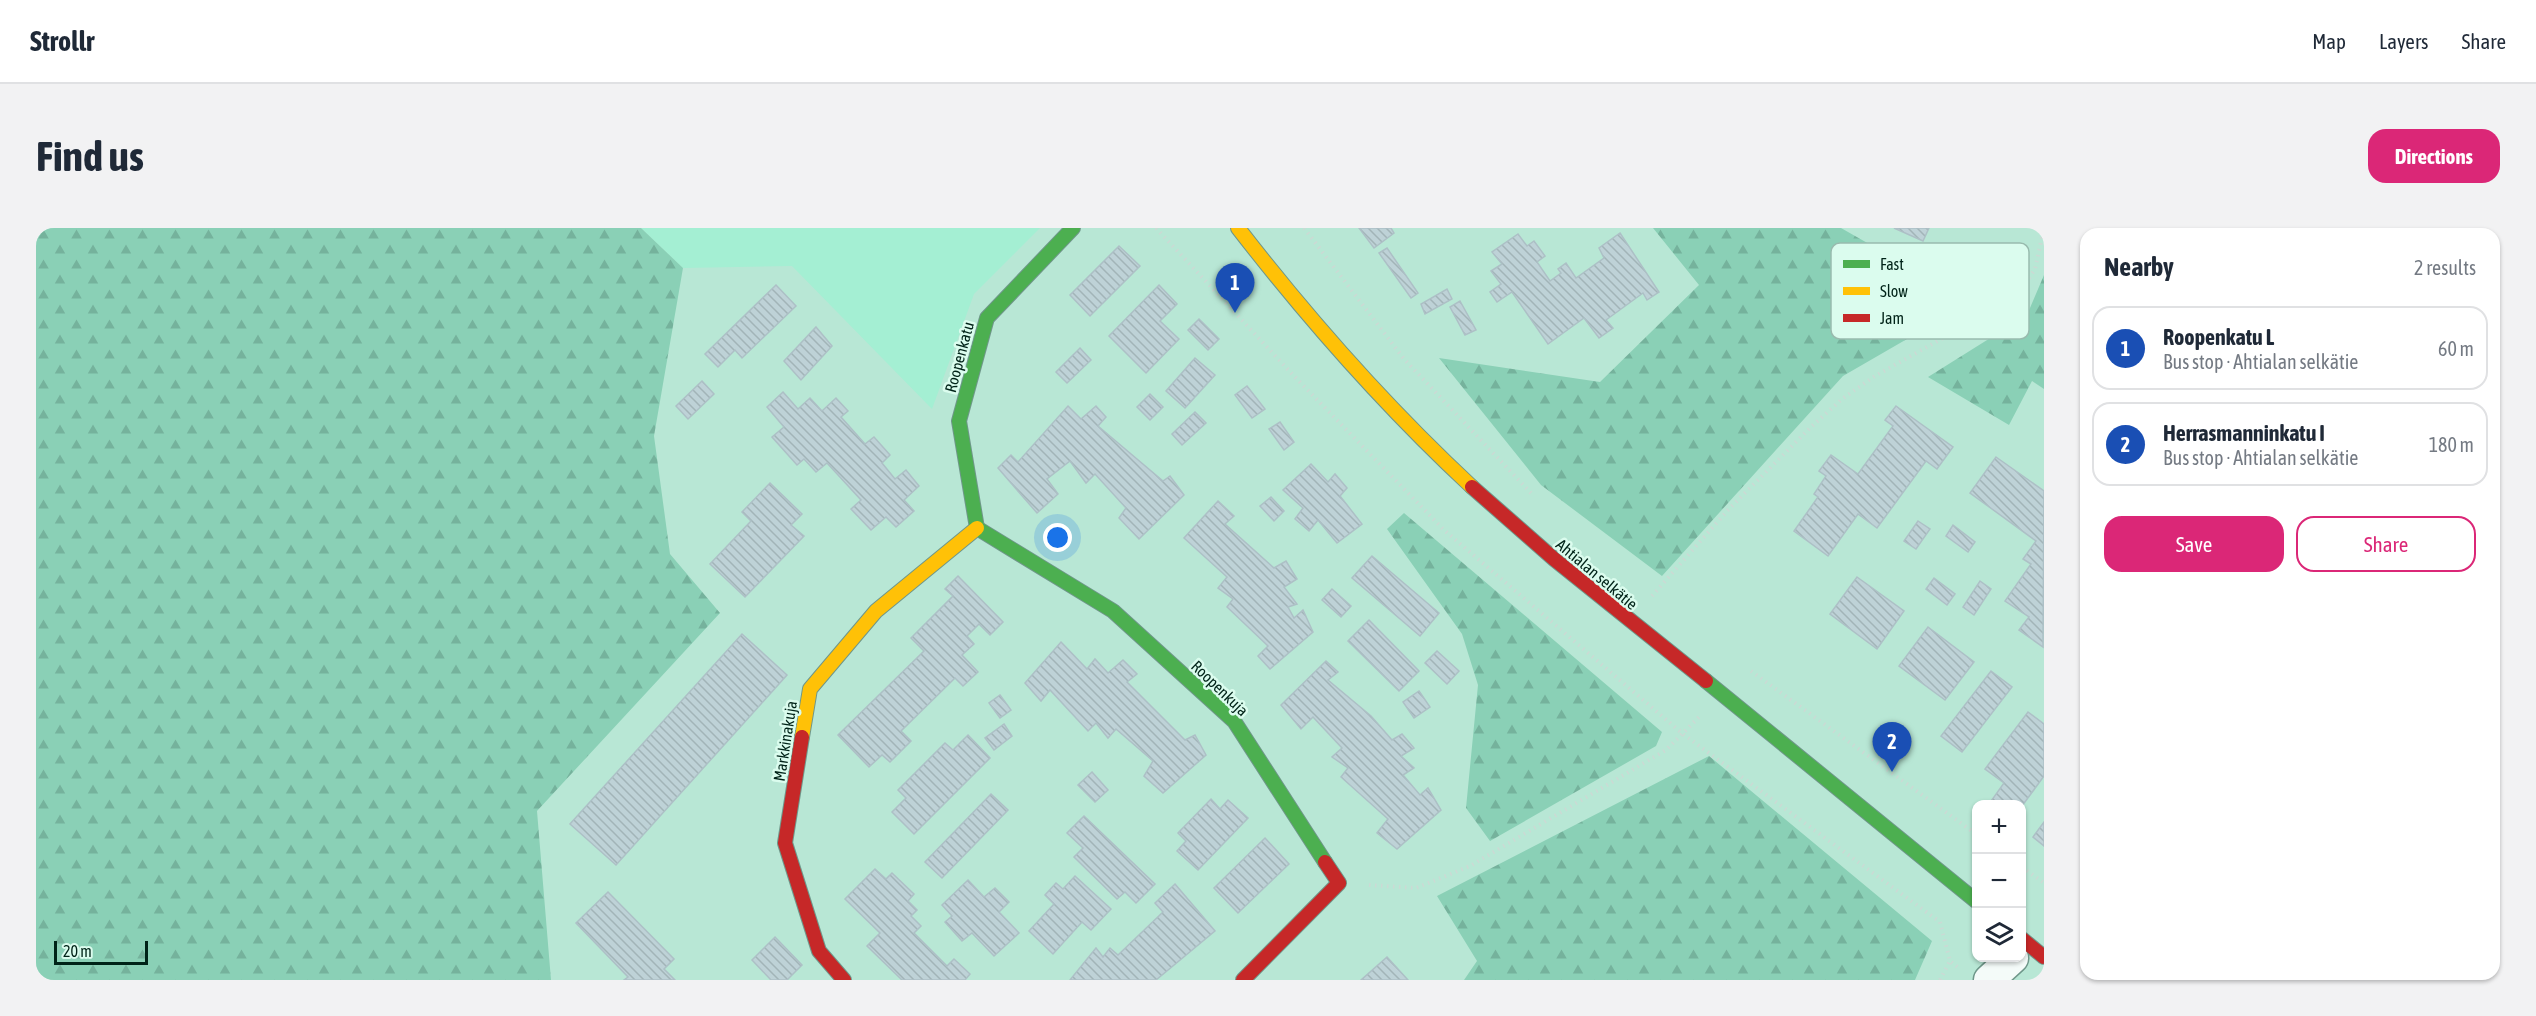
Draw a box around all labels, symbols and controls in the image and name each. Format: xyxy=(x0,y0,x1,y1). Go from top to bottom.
text: Strollr xyxy=(30,25,94,57)
text: Map xyxy=(2312,29,2346,53)
text: Layers xyxy=(2379,29,2429,53)
text: Share xyxy=(2462,29,2506,53)
button: Directions xyxy=(2368,129,2500,183)
text: Find us xyxy=(36,132,144,180)
legend xyxy=(1831,243,2029,339)
text: Nearby xyxy=(2104,252,2174,282)
text: Fast xyxy=(1880,255,1904,273)
text: 2 results xyxy=(2414,256,2476,279)
pin: 1 xyxy=(1216,264,1254,313)
text: Slow xyxy=(1880,282,1908,300)
text: Jam xyxy=(1880,309,1904,327)
street label: Roopenkatu xyxy=(941,320,978,395)
text: Roopenkatu L xyxy=(2163,324,2274,350)
text: 1 xyxy=(2121,337,2130,360)
text: 60 m xyxy=(2438,337,2474,360)
text: Bus stop · Ahtialan selkätie xyxy=(2163,350,2358,373)
text: Herrasmanninkatu I xyxy=(2163,420,2325,446)
text: 2 xyxy=(2121,433,2130,456)
text: 180 m xyxy=(2429,433,2474,456)
text: Bus stop · Ahtialan selkätie xyxy=(2163,446,2358,469)
button: Save xyxy=(2104,516,2284,572)
button: Share xyxy=(2296,516,2476,572)
your location xyxy=(1043,523,1072,552)
street label: Ahtialan selkätie xyxy=(1553,535,1641,613)
street label: Roopenkuja xyxy=(1187,657,1252,720)
street label: Markkinakuja xyxy=(770,699,801,783)
pin: 2 xyxy=(1872,722,1912,772)
map controls xyxy=(1972,800,2026,962)
button: + xyxy=(1972,800,2026,854)
button: − xyxy=(1972,854,2026,908)
button: layers xyxy=(1972,908,2026,962)
scale bar xyxy=(54,938,148,966)
text: 20 m xyxy=(63,942,92,960)

